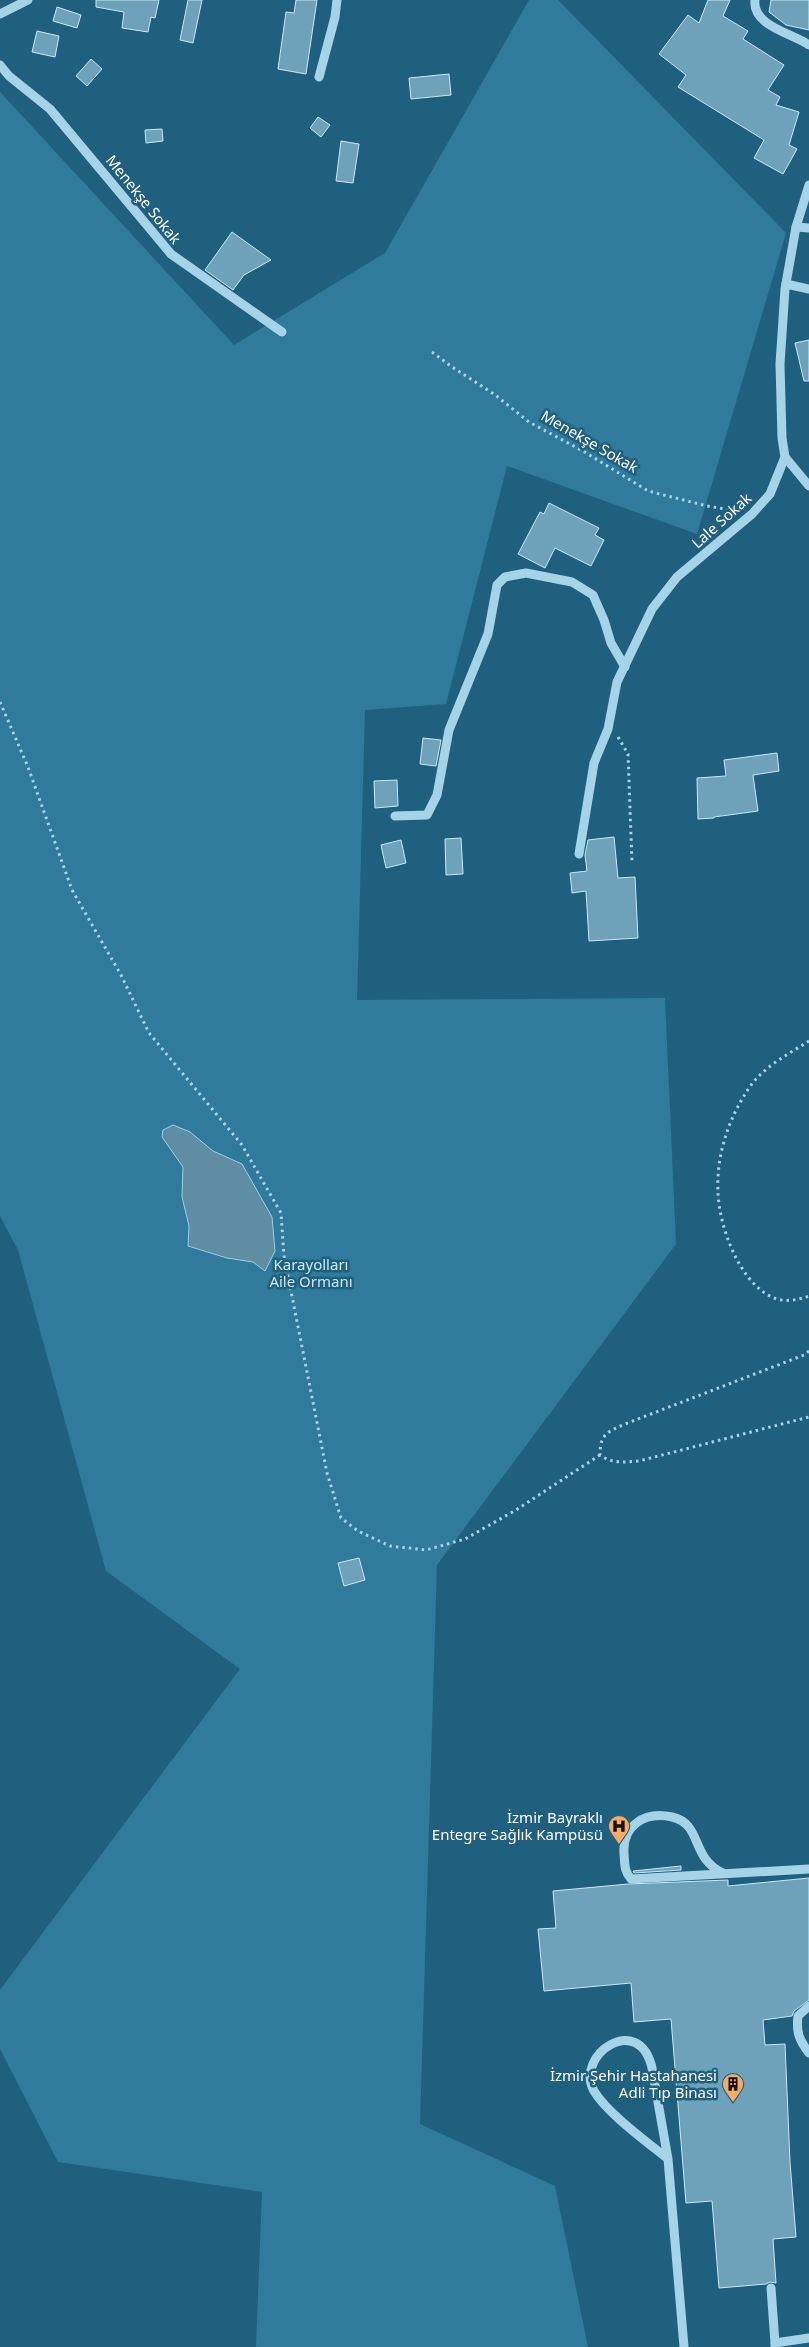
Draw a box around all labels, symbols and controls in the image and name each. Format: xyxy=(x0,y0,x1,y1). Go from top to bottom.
street label: Menekşe Sokak xyxy=(102,150,186,248)
street label: Menekşe Sokak xyxy=(538,405,642,477)
street label: Lale Sokak xyxy=(687,488,755,552)
park label: Karayolları Aile Ormanı xyxy=(269,1254,353,1291)
place label: İzmir Bayraklı Entegre Sağlık Kampüsü xyxy=(432,1807,603,1844)
hospital icon: İzmir Bayraklı Entegre Sağlık Kampüsü xyxy=(607,1814,631,1845)
place label: İzmir Şehir Hastahanesi Adli Tıp Binası xyxy=(550,2065,717,2102)
building icon: İzmir Şehir Hastahanesi Adli Tıp Binası xyxy=(721,2072,745,2103)

